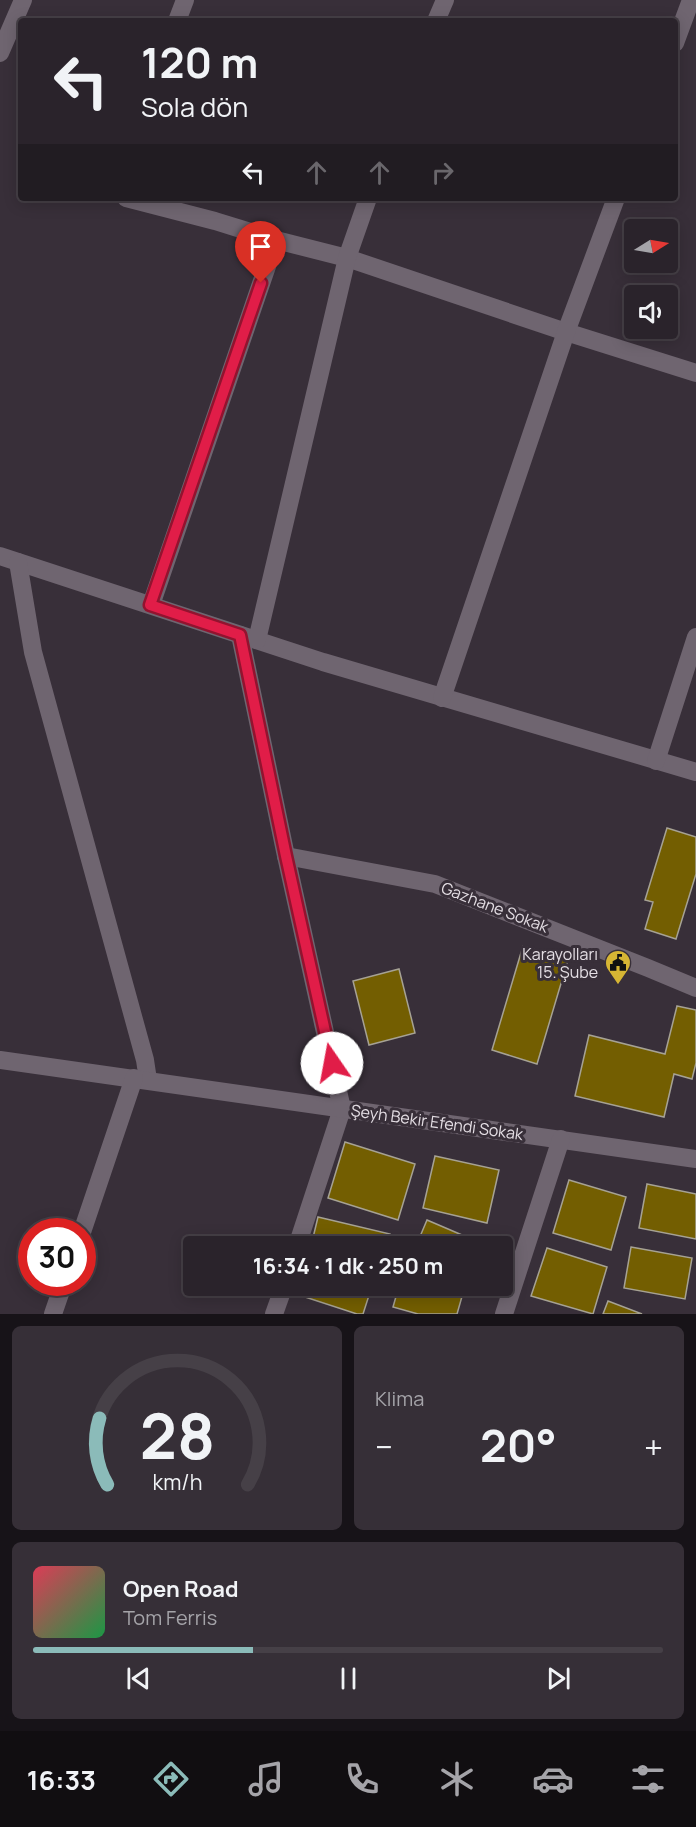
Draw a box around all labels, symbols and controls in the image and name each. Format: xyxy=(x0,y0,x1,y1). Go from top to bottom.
text: 120 m xyxy=(141,33,258,91)
icon: left xyxy=(42,42,120,120)
text: Sola dön xyxy=(141,88,248,125)
icon: left xyxy=(237,156,270,189)
icon: ahead xyxy=(300,156,333,189)
icon: ahead xyxy=(363,156,396,189)
icon: right xyxy=(426,156,459,189)
north arrow xyxy=(624,219,678,273)
map controls xyxy=(624,219,678,339)
pin xyxy=(235,221,286,283)
icon: arrive xyxy=(244,230,277,263)
button: sound xyxy=(624,285,678,339)
street label: Gazhane Sokak xyxy=(438,876,553,938)
place label: Karayolları 15. Şube xyxy=(522,943,598,983)
public building icon: Karayolları 15. Şube xyxy=(603,948,633,986)
position arrow xyxy=(300,1031,364,1095)
street label: Şeyh Bekir Efendi Sokak xyxy=(350,1099,526,1145)
speed limit sign: 30 xyxy=(18,1218,96,1296)
text: 16:34 · 1 dk · 250 m xyxy=(253,1251,443,1281)
text: Klima xyxy=(375,1385,424,1412)
text: 28 xyxy=(139,1392,215,1478)
text: 20° xyxy=(480,1414,557,1476)
text: − xyxy=(375,1424,393,1469)
text: + xyxy=(644,1424,663,1469)
text: km/h xyxy=(152,1467,202,1496)
text: Open Road xyxy=(123,1574,238,1604)
text: Tom Ferris xyxy=(123,1604,217,1631)
icon: previous xyxy=(122,1662,155,1695)
icon: pause xyxy=(332,1662,365,1695)
icon: next xyxy=(542,1662,575,1695)
icon: directions xyxy=(150,1758,192,1800)
icon: music xyxy=(245,1758,287,1800)
icon: phone xyxy=(341,1758,383,1800)
icon: climate xyxy=(436,1758,478,1800)
icon: car xyxy=(532,1758,574,1800)
icon: filters xyxy=(627,1758,669,1800)
text: 16:33 xyxy=(27,1761,96,1798)

